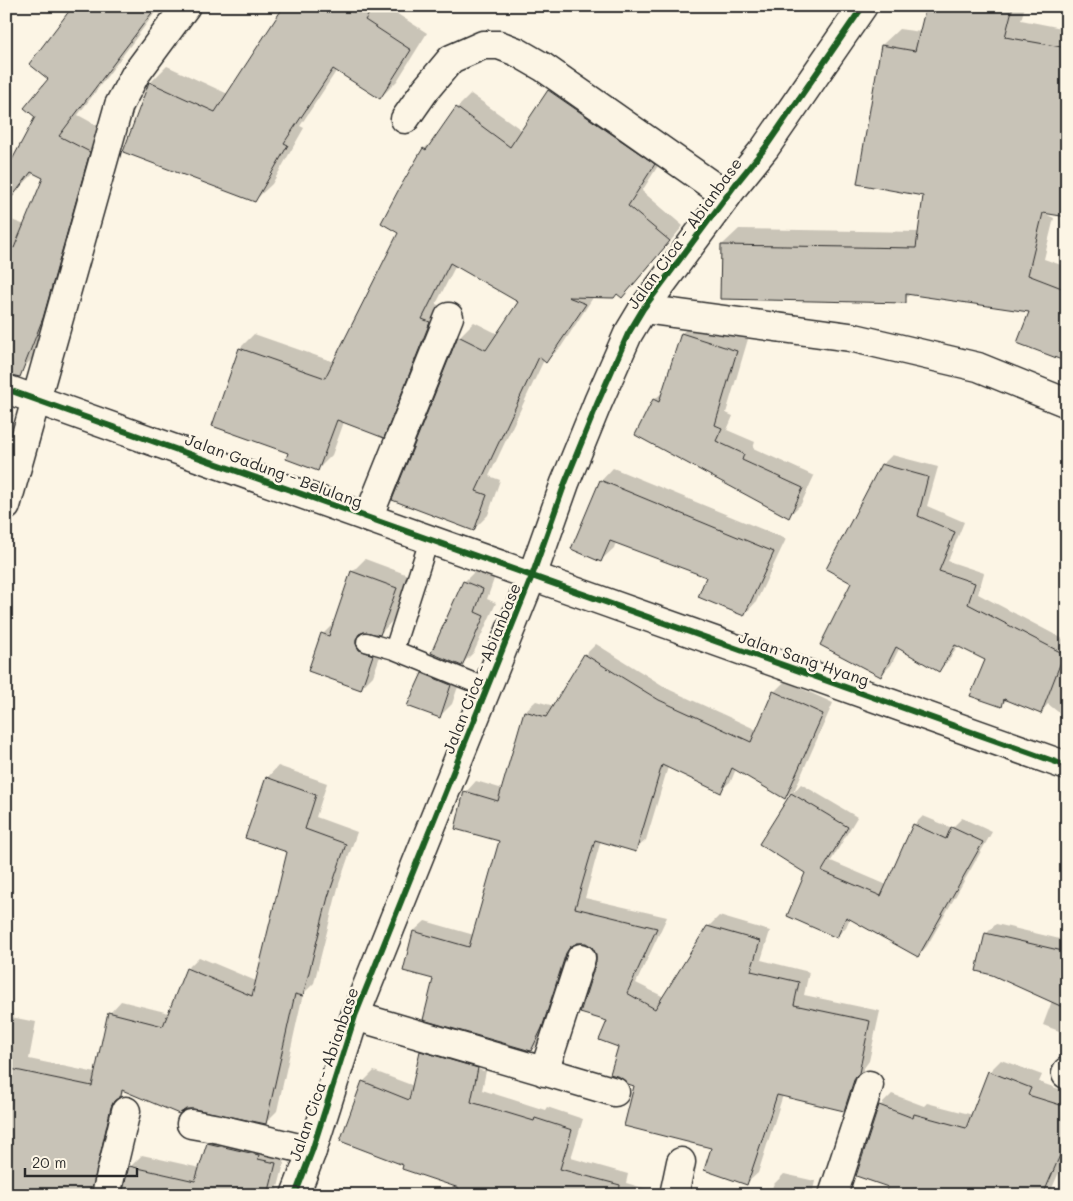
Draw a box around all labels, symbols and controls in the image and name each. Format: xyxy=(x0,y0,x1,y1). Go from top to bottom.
street label: Jalan Cica - Abianbase xyxy=(622,153,746,313)
street label: Jalan Gadung - Belulang xyxy=(182,428,366,512)
street label: Jalan Cica - Abianbase xyxy=(437,580,525,756)
street label: Jalan Sang Hyang xyxy=(736,626,872,690)
street label: Jalan Cica - Abianbase xyxy=(283,984,363,1164)
scale bar xyxy=(25,1146,138,1178)
text: 20 m xyxy=(32,1152,66,1172)

